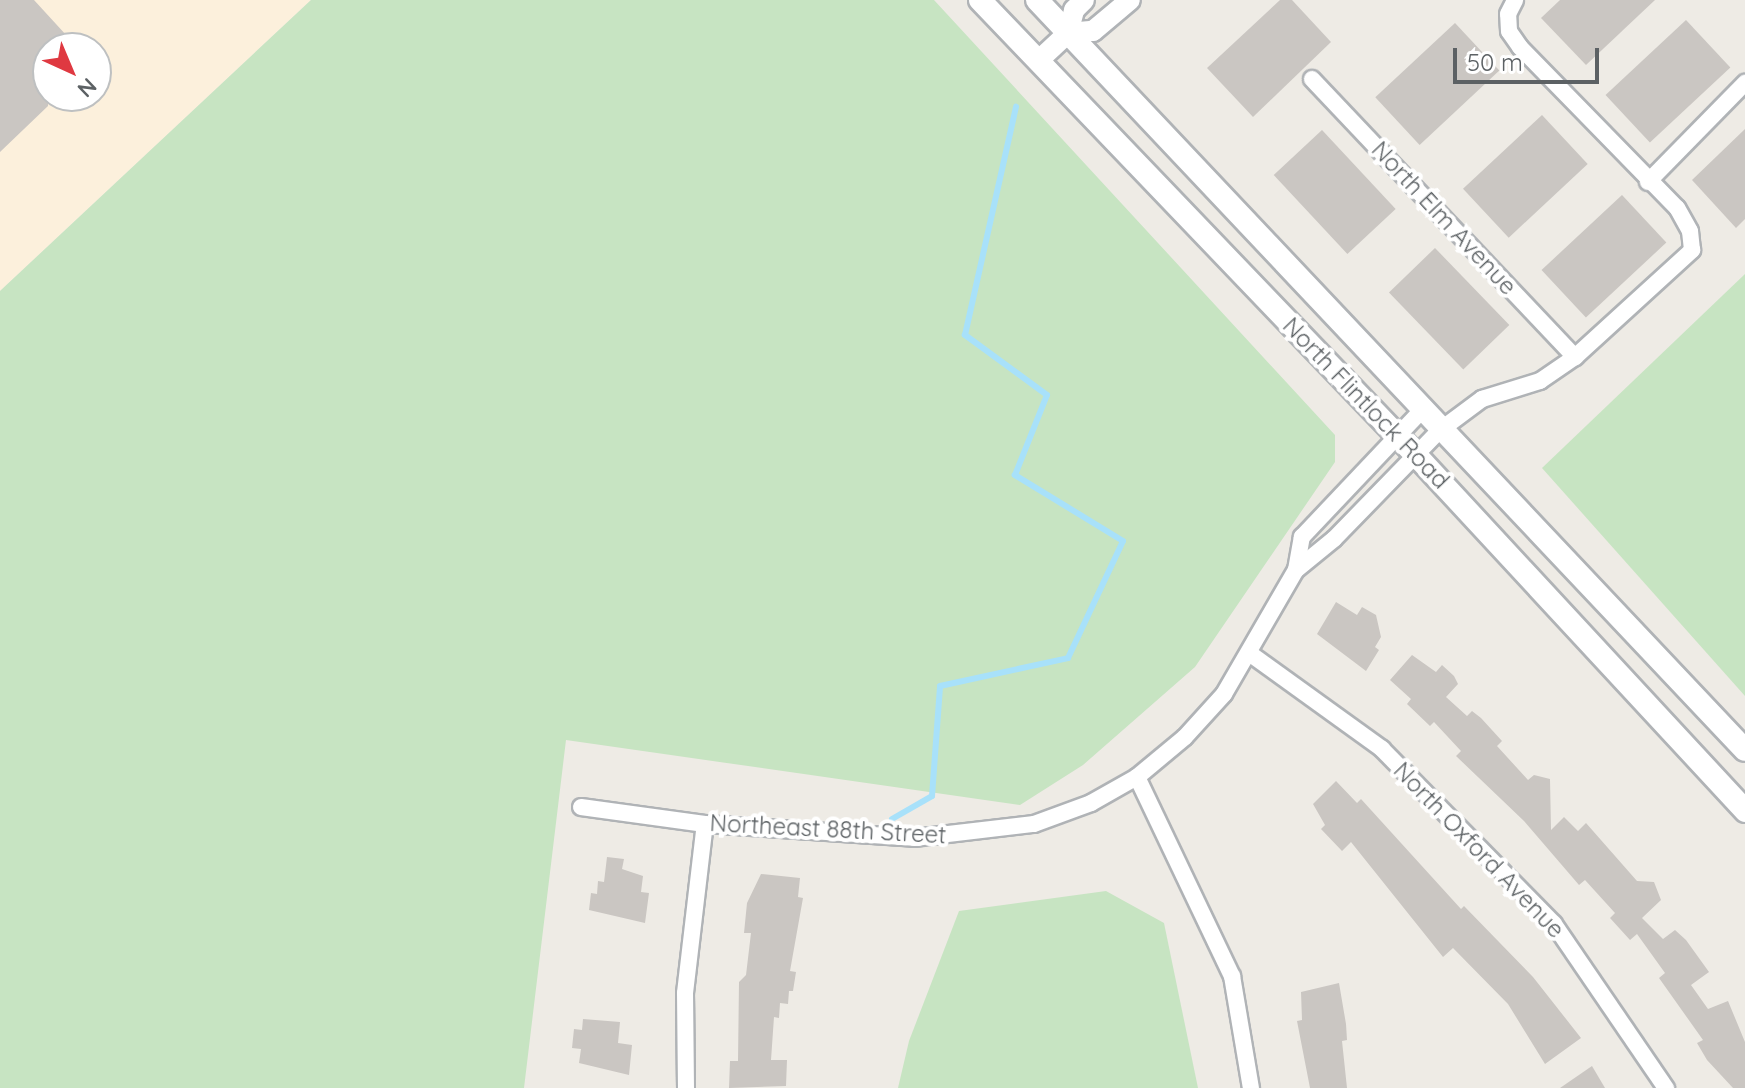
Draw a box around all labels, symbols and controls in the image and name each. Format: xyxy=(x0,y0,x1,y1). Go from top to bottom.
north arrow xyxy=(32,32,112,112)
scale bar xyxy=(1457,32,1603,82)
text: 50 m xyxy=(1467,47,1523,77)
text: N xyxy=(72,72,103,104)
street label: North Elm Avenue xyxy=(1366,135,1522,301)
street label: North Flintlock Road xyxy=(1277,311,1455,495)
street label: North Oxford Avenue xyxy=(1388,756,1570,944)
street label: Northeast 88th Street xyxy=(709,808,947,850)

